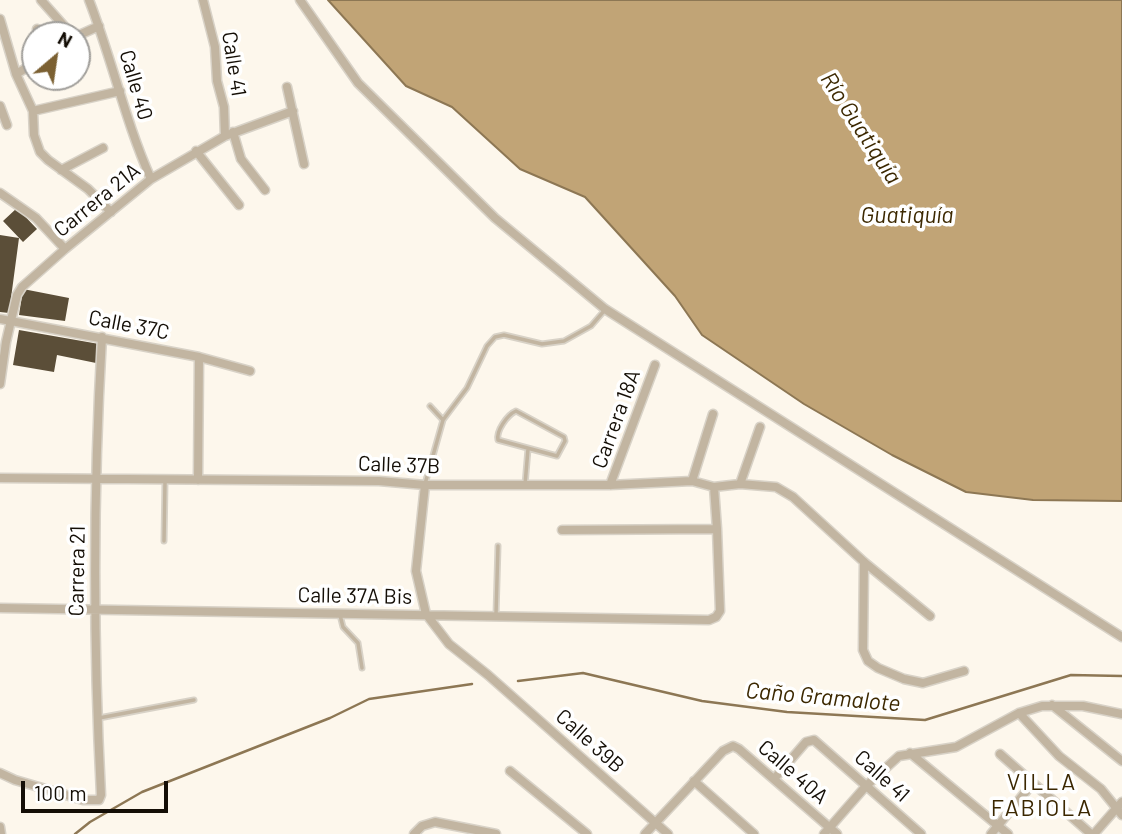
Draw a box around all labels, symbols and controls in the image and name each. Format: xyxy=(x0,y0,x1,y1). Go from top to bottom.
north arrow xyxy=(21,21,91,91)
text: N xyxy=(54,26,77,52)
street label: Calle 41 xyxy=(216,30,252,98)
street label: Calle 40 xyxy=(114,47,158,123)
water label: Río Guatiquía xyxy=(815,67,907,189)
street label: Carrera 21A xyxy=(49,158,145,242)
water label: Guatiquía xyxy=(861,201,953,229)
street label: Calle 37C xyxy=(86,305,172,345)
street label: Carrera 18A xyxy=(586,366,646,472)
street label: Calle 37B xyxy=(357,451,441,479)
street label: Carrera 21 xyxy=(64,526,90,616)
street label: Calle 37A Bis xyxy=(297,582,413,610)
water label: Caño Gramalote xyxy=(744,676,902,718)
street label: Calle 39B xyxy=(551,704,629,778)
street label: Calle 40A xyxy=(753,735,833,809)
street label: Calle 41 xyxy=(849,745,915,807)
scale bar xyxy=(24,768,172,812)
district label: VILLA FABIOLA xyxy=(992,768,1092,822)
text: 100 m xyxy=(34,780,87,805)

